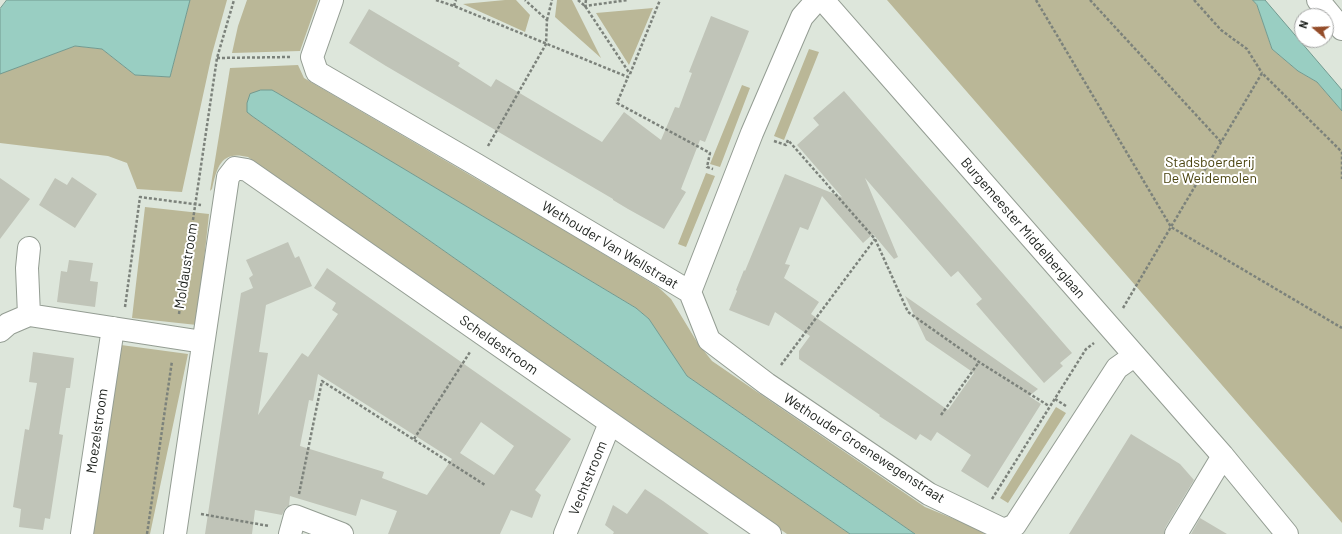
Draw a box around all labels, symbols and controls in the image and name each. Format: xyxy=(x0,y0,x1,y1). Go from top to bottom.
north arrow xyxy=(1294,8,1334,48)
text: N xyxy=(1296,19,1310,30)
street label: Burgemeester Middelberglaan xyxy=(957,154,1089,302)
park label: Stadsboerderij De Weidemolen xyxy=(1163,154,1257,186)
street label: Wethouder Van Wellstraat xyxy=(539,198,681,292)
street label: Moldaustroom xyxy=(171,222,201,310)
street label: Scheldestroom xyxy=(456,312,542,378)
street label: Moezelstroom xyxy=(83,387,111,475)
street label: Wethouder Groenewegenstraat xyxy=(780,389,948,507)
street label: Vechtstroom xyxy=(565,438,611,518)

